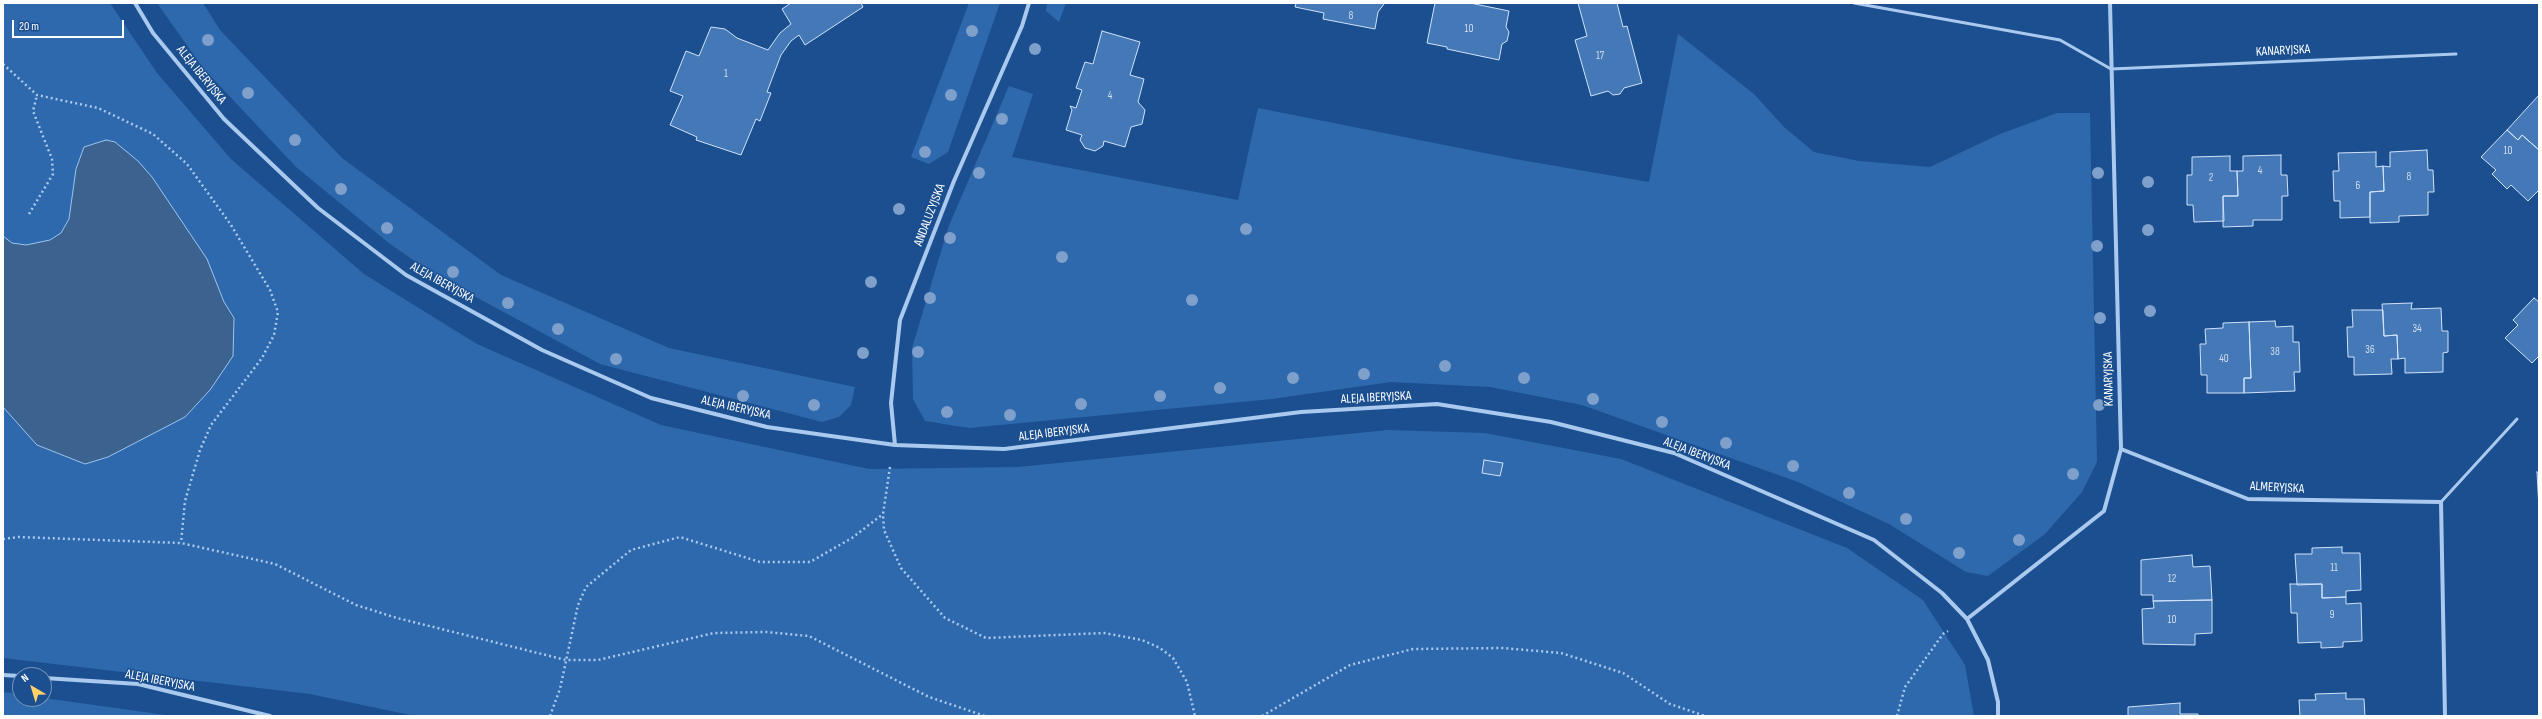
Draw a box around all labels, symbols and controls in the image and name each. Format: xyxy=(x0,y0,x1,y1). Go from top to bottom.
house number: 8 xyxy=(1349,9,1353,23)
scale bar xyxy=(14,12,126,38)
text: 20 m xyxy=(19,19,39,34)
house number: 10 xyxy=(1465,22,1473,36)
street label: KANARYJSKA xyxy=(2255,42,2311,60)
street label: ALEJA IBERYJSKA xyxy=(173,43,229,107)
house number: 17 xyxy=(1596,49,1604,63)
house number: 1 xyxy=(724,67,728,81)
house number: 4 xyxy=(1108,89,1112,103)
house number: 10 xyxy=(2504,144,2512,158)
house number: 4 xyxy=(2258,164,2262,178)
house number: 8 xyxy=(2407,170,2411,184)
house number: 2 xyxy=(2209,171,2213,185)
house number: 6 xyxy=(2356,179,2360,193)
street label: ANDALUZYJSKA xyxy=(911,182,949,248)
street label: ALEJA IBERYJSKA xyxy=(407,259,477,307)
house number: 34 xyxy=(2412,322,2422,336)
house number: 36 xyxy=(2365,343,2375,357)
house number: 38 xyxy=(2270,345,2280,359)
street label: KANARYJSKA xyxy=(2101,352,2117,406)
house number: 40 xyxy=(2219,352,2229,366)
street label: ALEJA IBERYJSKA xyxy=(1340,388,1412,408)
street label: ALEJA IBERYJSKA xyxy=(700,392,772,424)
street label: ALEJA IBERYJSKA xyxy=(1018,421,1090,445)
street label: ALEJA IBERYJSKA xyxy=(1661,434,1733,474)
street label: ALMERYJSKA xyxy=(2249,479,2305,497)
house number: 11 xyxy=(2330,561,2338,575)
house number: 12 xyxy=(2168,572,2176,586)
house number: 9 xyxy=(2330,608,2334,622)
house number: 10 xyxy=(2168,613,2176,627)
north arrow xyxy=(12,667,52,707)
street label: ALEJA IBERYJSKA xyxy=(124,667,196,695)
text: N xyxy=(19,671,31,685)

